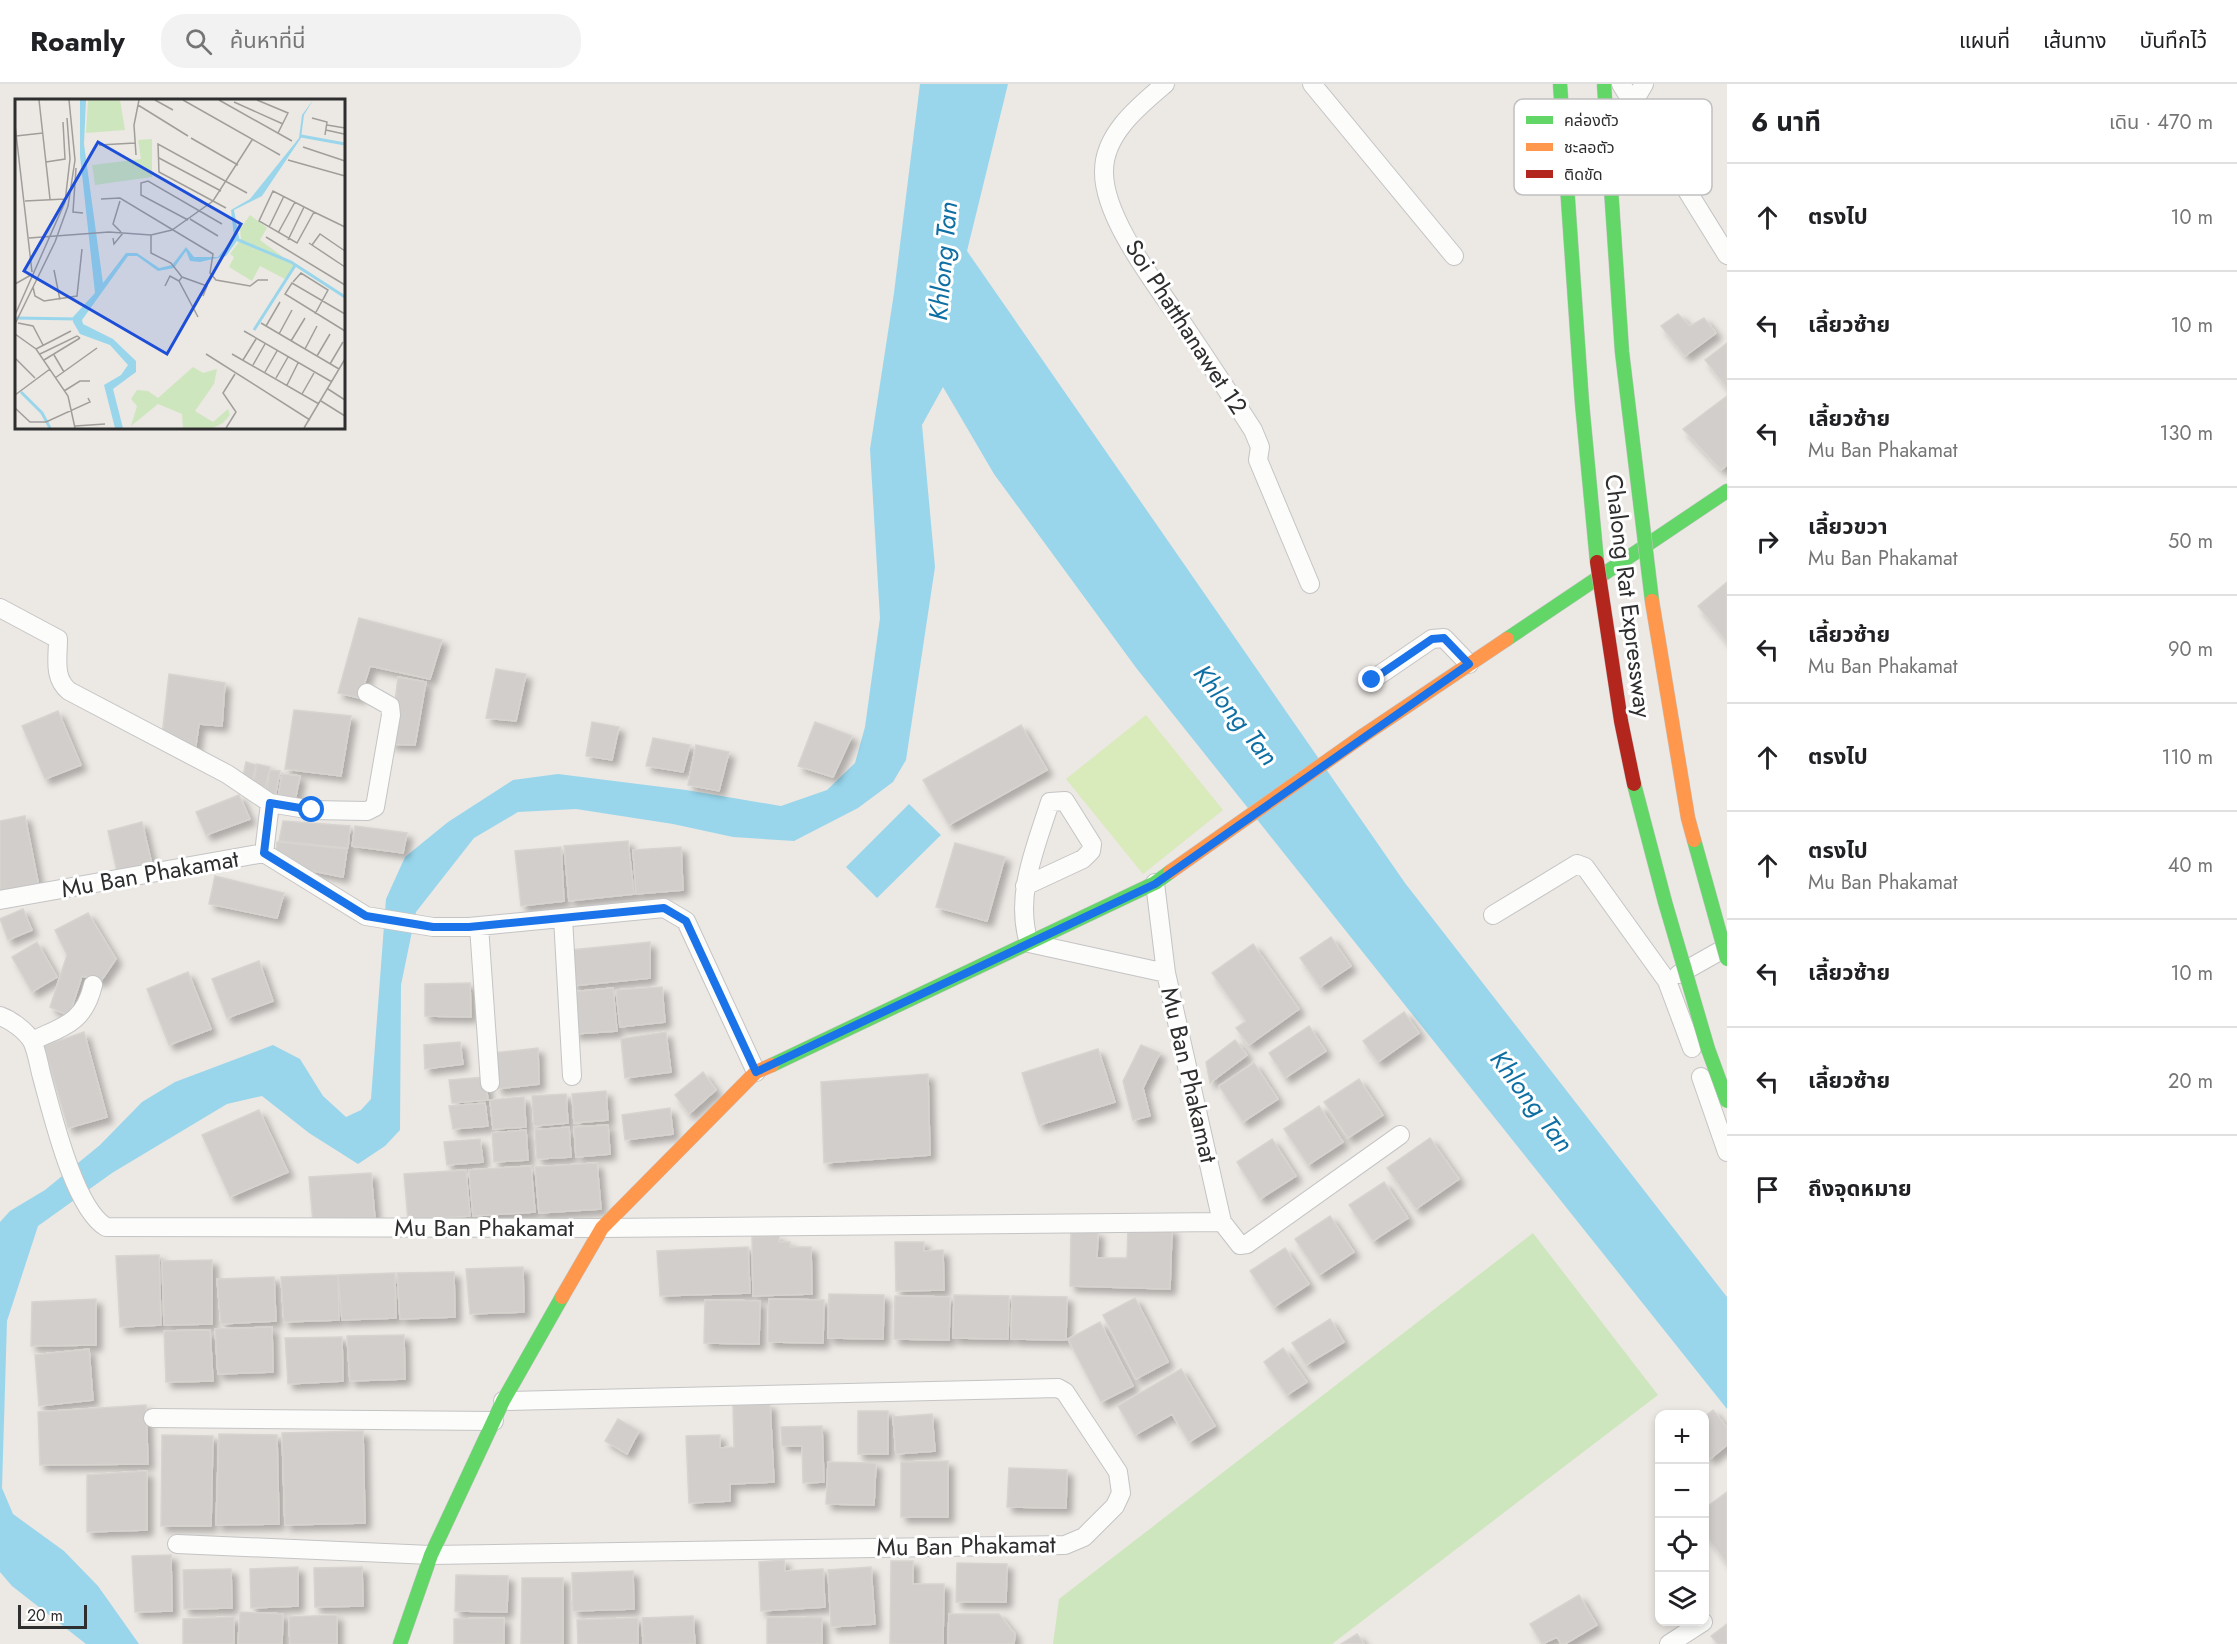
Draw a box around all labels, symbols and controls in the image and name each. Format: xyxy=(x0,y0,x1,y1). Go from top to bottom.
search box xyxy=(161,14,581,68)
text: Roamly xyxy=(30,21,125,62)
text: ค้นหาที่นี่ xyxy=(230,24,306,56)
icon: search xyxy=(182,25,215,58)
text: แผนที่ xyxy=(1959,26,2010,56)
text: เส้นทาง xyxy=(2043,26,2107,56)
text: บันทึกไว้ xyxy=(2140,26,2207,56)
inset map xyxy=(15,99,345,429)
legend xyxy=(1514,99,1712,195)
text: 6 นาที xyxy=(1751,103,1821,141)
text: เดิน · 470 m xyxy=(2109,108,2213,137)
text: คล่องตัว xyxy=(1564,109,1619,132)
text: ชะลอตัว xyxy=(1564,136,1615,159)
text: ติดขัด xyxy=(1564,163,1603,186)
water label: Khlong Tan xyxy=(919,200,967,322)
text: ตรงไป xyxy=(1808,200,1868,232)
icon: ahead xyxy=(1751,201,1784,234)
text: 10 m xyxy=(2170,203,2213,232)
street label: Soi Phatthanawet 12 xyxy=(1117,232,1256,421)
text: เลี้ยวซ้าย xyxy=(1808,308,1890,340)
icon: left xyxy=(1751,309,1784,342)
text: 10 m xyxy=(2170,311,2213,340)
text: เลี้ยวซ้าย xyxy=(1808,402,1890,434)
icon: left xyxy=(1751,417,1784,450)
text: 130 m xyxy=(2159,419,2213,448)
text: Mu Ban Phakamat xyxy=(1808,436,1958,465)
street label: Chalong Rat Expressway xyxy=(1596,472,1661,720)
text: เลี้ยวขวา xyxy=(1808,510,1888,542)
icon: right xyxy=(1751,525,1784,558)
text: 50 m xyxy=(2168,527,2213,556)
text: Mu Ban Phakamat xyxy=(1808,544,1958,573)
text: เลี้ยวซ้าย xyxy=(1808,618,1890,650)
icon: left xyxy=(1751,633,1784,666)
text: 90 m xyxy=(2168,635,2213,664)
text: Mu Ban Phakamat xyxy=(1808,652,1958,681)
water label: Khlong Tan xyxy=(1184,656,1288,774)
route end xyxy=(1358,666,1384,692)
text: ตรงไป xyxy=(1808,740,1868,772)
icon: ahead xyxy=(1751,741,1784,774)
text: 110 m xyxy=(2161,743,2213,772)
route start xyxy=(298,796,324,822)
text: ตรงไป xyxy=(1808,834,1868,866)
street label: Mu Ban Phakamat xyxy=(59,841,242,906)
icon: ahead xyxy=(1751,849,1784,882)
text: 40 m xyxy=(2168,851,2213,880)
text: Mu Ban Phakamat xyxy=(1808,868,1958,897)
text: เลี้ยวซ้าย xyxy=(1808,956,1890,988)
icon: left xyxy=(1751,957,1784,990)
text: 10 m xyxy=(2170,959,2213,988)
street label: Mu Ban Phakamat xyxy=(1152,984,1227,1166)
water label: Khlong Tan xyxy=(1481,1042,1583,1160)
text: เลี้ยวซ้าย xyxy=(1808,1064,1890,1096)
icon: left xyxy=(1751,1065,1784,1098)
text: 20 m xyxy=(2168,1067,2213,1096)
text: ถึงจุดหมาย xyxy=(1808,1172,1912,1204)
icon: arrive xyxy=(1751,1173,1784,1206)
street label: Mu Ban Phakamat xyxy=(394,1210,574,1245)
map controls xyxy=(1655,1410,1709,1626)
button: + xyxy=(1655,1410,1709,1464)
button: − xyxy=(1655,1464,1709,1518)
button: locate xyxy=(1655,1518,1709,1572)
street label: Mu Ban Phakamat xyxy=(876,1526,1056,1565)
button: layers xyxy=(1655,1572,1709,1626)
scale bar xyxy=(18,1602,87,1630)
text: 20 m xyxy=(27,1604,63,1627)

